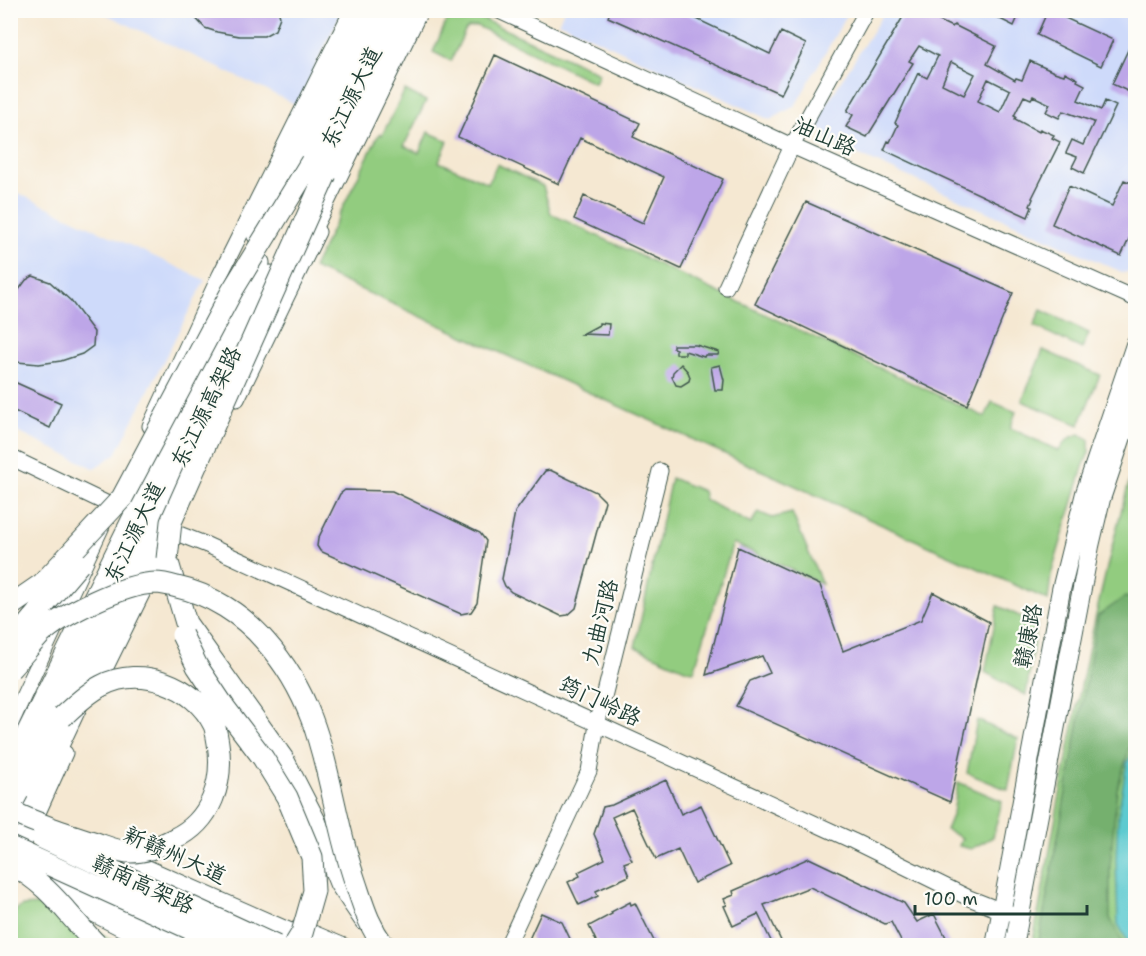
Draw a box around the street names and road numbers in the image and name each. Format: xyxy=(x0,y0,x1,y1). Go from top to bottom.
street label: 东江源大道 xyxy=(314,41,388,153)
street label: 油山路 xyxy=(789,109,861,163)
street label: 东江源高架路 xyxy=(164,341,248,473)
street label: 东江源大道 xyxy=(97,476,171,588)
street label: 九曲河路 xyxy=(575,576,625,668)
street label: 赣康路 xyxy=(1007,601,1049,671)
street label: 筠门岭路 xyxy=(554,669,646,733)
street label: 新赣州大道 xyxy=(119,819,231,891)
street label: 赣南高架路 xyxy=(87,848,199,920)

